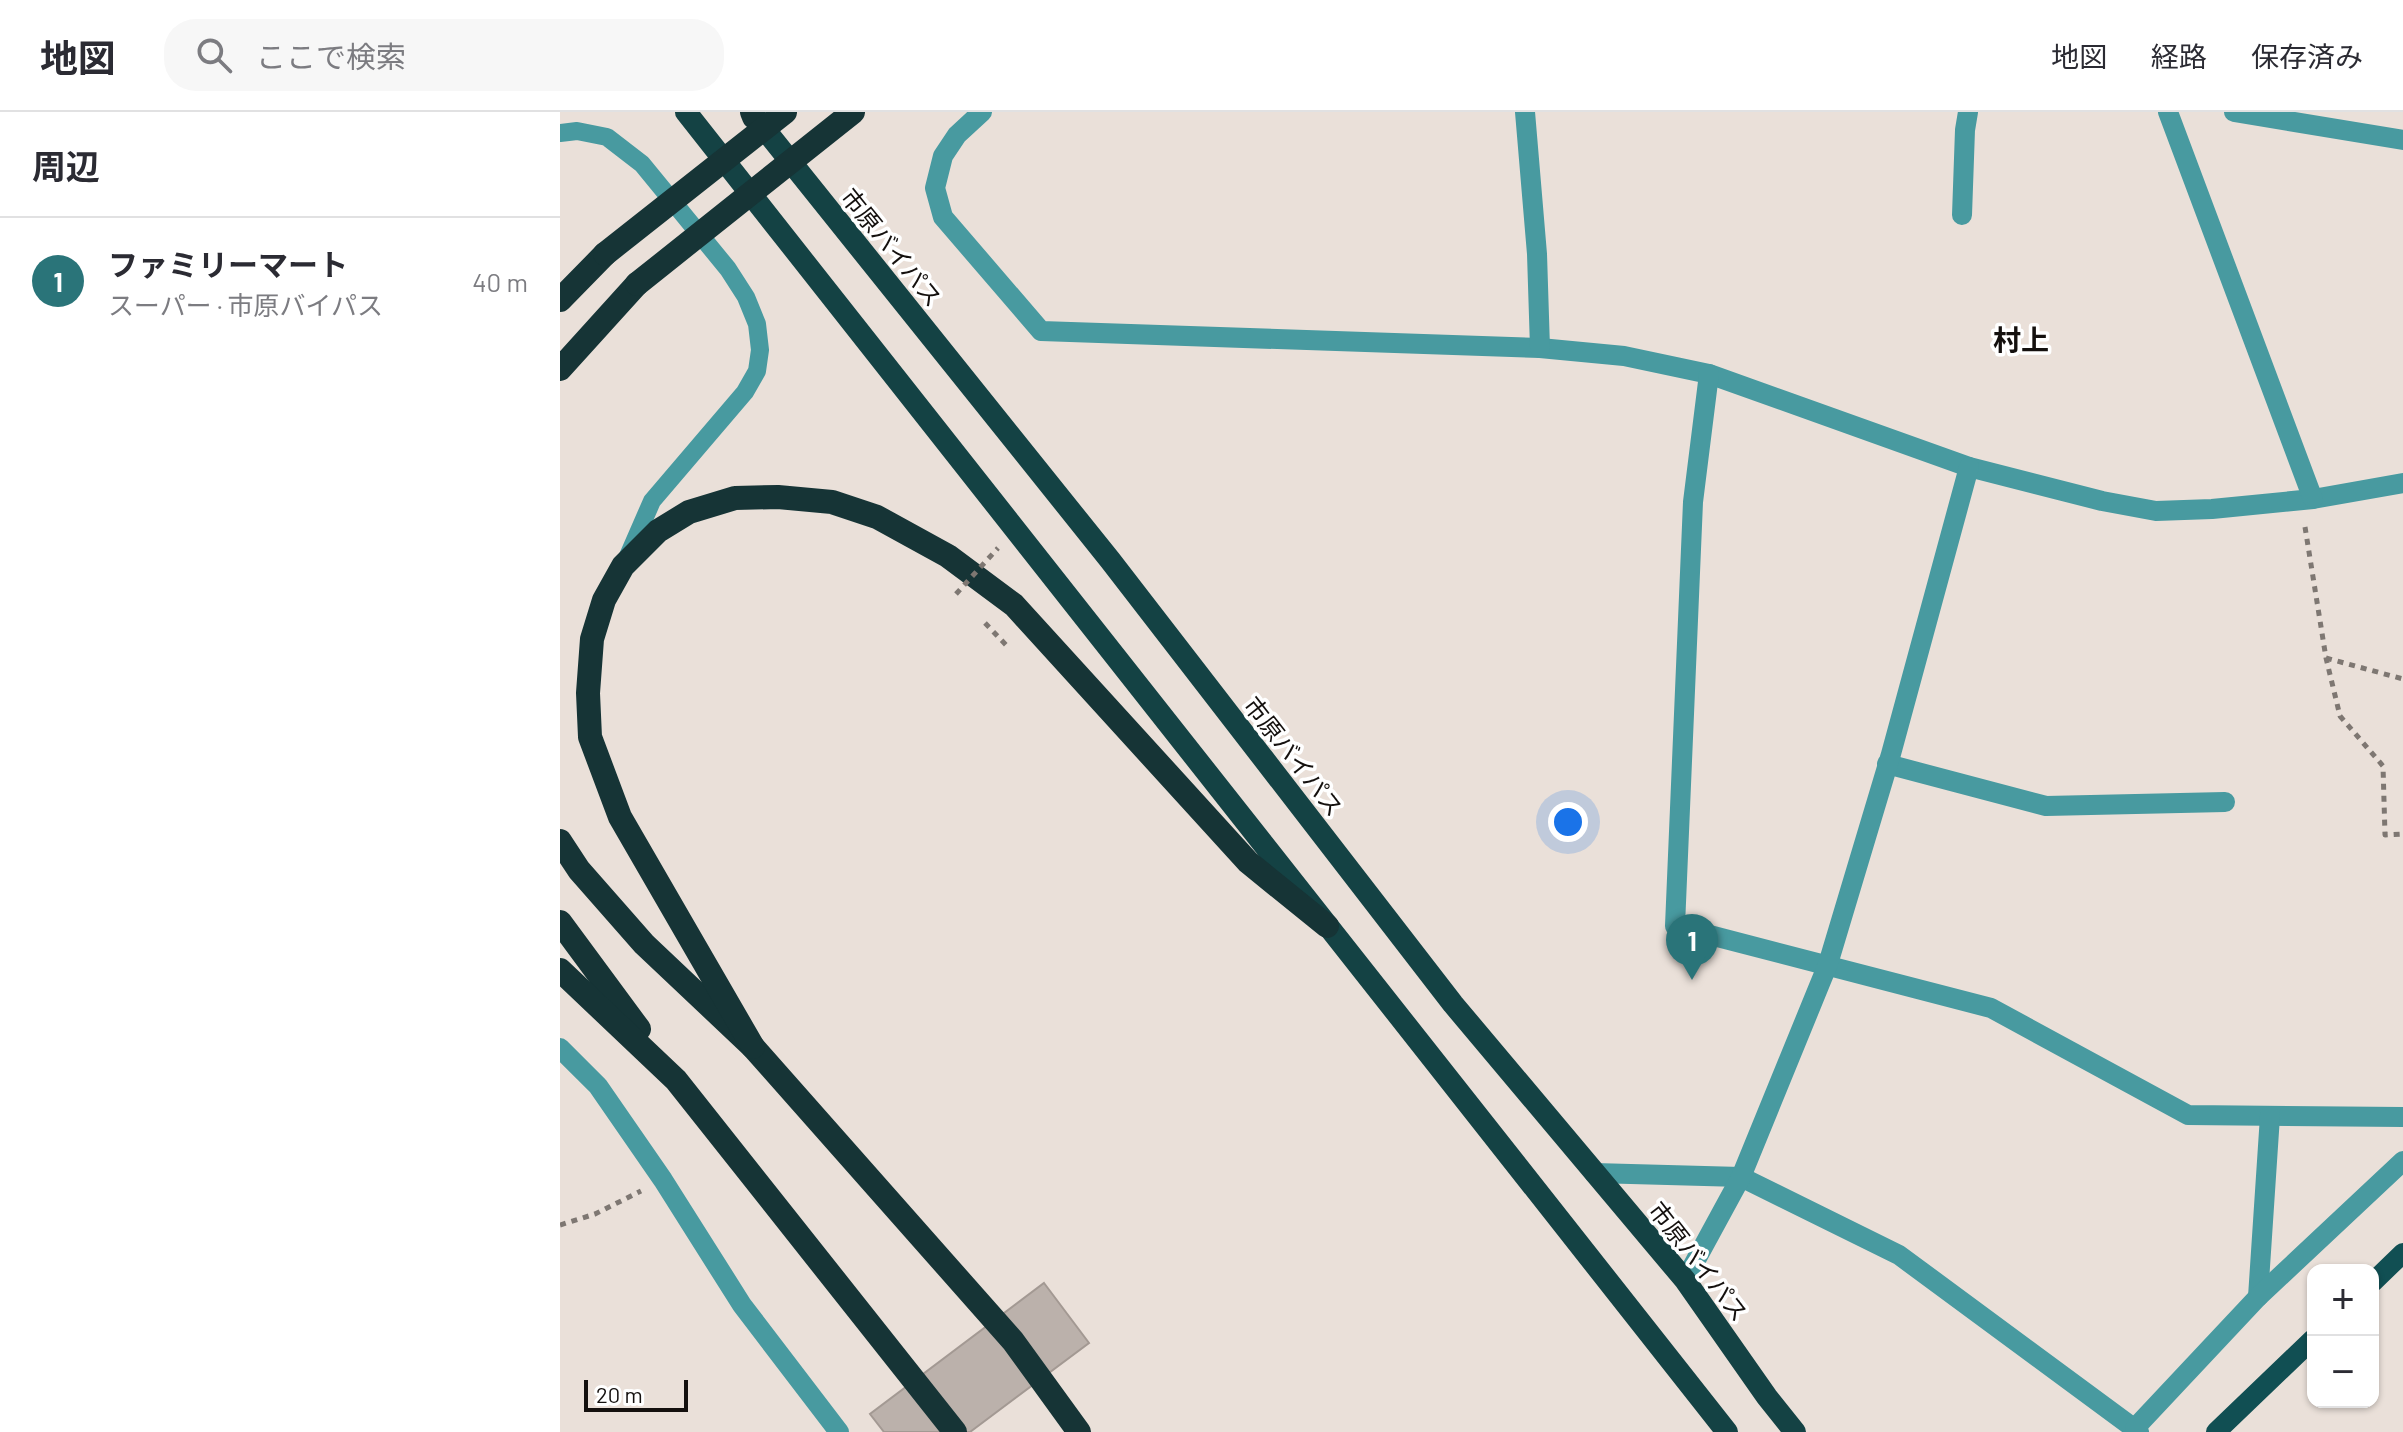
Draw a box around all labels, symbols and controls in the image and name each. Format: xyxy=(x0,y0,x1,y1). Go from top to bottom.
search box xyxy=(164,19,724,91)
icon: search xyxy=(192,33,236,77)
text: 地図 xyxy=(40,34,116,80)
text: ここで検索 xyxy=(256,38,406,74)
text: 地図 xyxy=(2051,39,2107,73)
text: 経路 xyxy=(2151,39,2207,73)
text: 保存済み xyxy=(2251,39,2363,73)
text: 周辺 xyxy=(32,145,100,186)
street label: 市原バイパス xyxy=(836,182,948,312)
text: ファミリーマート xyxy=(108,246,348,282)
text: 1 xyxy=(53,266,63,297)
text: 40 m xyxy=(472,266,528,297)
text: スーパー · 市原バイパス xyxy=(108,289,383,320)
district label: 村上 xyxy=(1993,322,2049,356)
street label: 市原バイパス xyxy=(1238,691,1350,821)
your location xyxy=(1548,802,1588,842)
pin: 1 xyxy=(1666,914,1718,980)
street label: 市原バイパス xyxy=(1643,1196,1755,1326)
map controls xyxy=(2307,1264,2379,1408)
button: + xyxy=(2307,1264,2379,1336)
button: − xyxy=(2307,1336,2379,1408)
scale bar xyxy=(584,1376,688,1412)
text: 20 m xyxy=(596,1381,643,1407)

